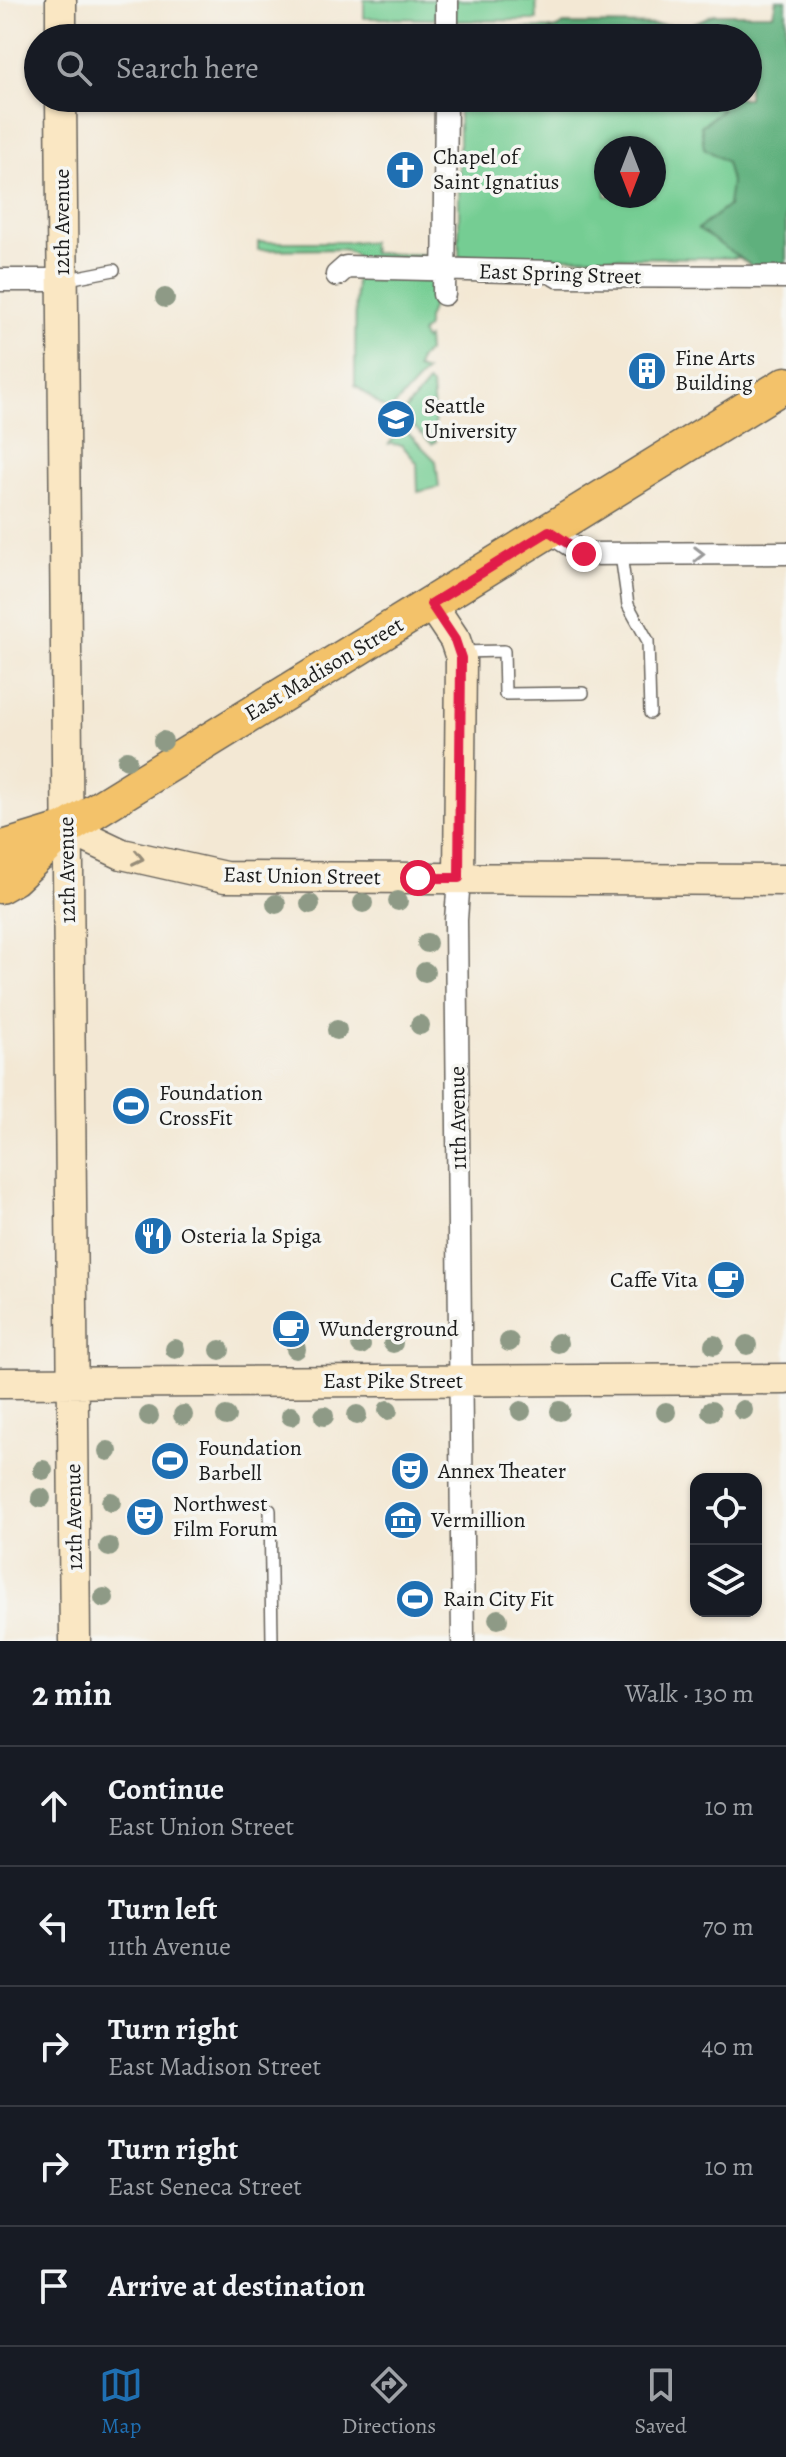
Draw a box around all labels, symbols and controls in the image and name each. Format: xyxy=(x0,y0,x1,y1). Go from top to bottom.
search box xyxy=(24,24,762,112)
icon: search xyxy=(52,46,96,90)
text: Search here xyxy=(116,48,259,88)
north arrow xyxy=(594,136,666,208)
place label: Chapel of Saint Ignatius xyxy=(433,142,559,197)
church icon: Chapel of Saint Ignatius xyxy=(384,149,426,191)
street label: 12th Avenue xyxy=(47,169,77,275)
street label: East Spring Street xyxy=(478,256,642,292)
place label: Fine Arts Building xyxy=(675,343,755,398)
building icon: Fine Arts Building xyxy=(626,350,668,392)
place label: Seattle University xyxy=(424,391,517,446)
school or university icon: Seattle University xyxy=(375,398,417,440)
route end xyxy=(566,536,602,572)
one-way arrow xyxy=(693,545,706,563)
street label: East Madison Street xyxy=(239,610,409,728)
street label: 12th Avenue xyxy=(51,816,83,924)
one-way arrow xyxy=(131,849,145,866)
street label: East Union Street xyxy=(223,860,381,892)
route start xyxy=(400,860,436,896)
street label: 11th Avenue xyxy=(442,1066,474,1170)
place label: Foundation CrossFit xyxy=(159,1078,263,1133)
sports icon: Foundation CrossFit xyxy=(110,1085,152,1127)
restaurant icon: Osteria la Spiga xyxy=(132,1215,174,1257)
place label: Osteria la Spiga xyxy=(181,1221,323,1251)
cafe icon: Caffe Vita xyxy=(705,1259,747,1301)
place label: Caffe Vita xyxy=(610,1265,699,1295)
cafe icon: Wunderground xyxy=(270,1308,312,1350)
place label: Wunderground xyxy=(318,1314,459,1344)
street label: East Pike Street xyxy=(323,1366,463,1396)
place label: Foundation Barbell xyxy=(198,1433,302,1488)
sports icon: Foundation Barbell xyxy=(149,1440,191,1482)
theatre icon: Annex Theater xyxy=(389,1450,431,1492)
place label: Annex Theater xyxy=(437,1456,566,1486)
street label: 12th Avenue xyxy=(58,1463,90,1571)
map controls xyxy=(690,1473,762,1617)
button: locate xyxy=(690,1473,762,1545)
place label: Northwest Film Forum xyxy=(173,1489,278,1544)
theatre icon: Northwest Film Forum xyxy=(124,1496,166,1538)
museum icon: Vermillion xyxy=(382,1499,424,1541)
place label: Vermillion xyxy=(430,1505,526,1535)
button: layers xyxy=(690,1545,762,1617)
sports icon: Rain City Fit xyxy=(394,1578,436,1620)
place label: Rain City Fit xyxy=(443,1584,554,1614)
text: 2 min xyxy=(32,1670,112,1717)
text: Walk · 130 m xyxy=(625,1676,754,1711)
text: Continue xyxy=(108,1769,224,1809)
icon: ahead xyxy=(32,1784,76,1828)
text: 10 m xyxy=(704,1789,754,1824)
text: East Union Street xyxy=(108,1809,294,1844)
text: Turn left xyxy=(108,1889,217,1929)
icon: left xyxy=(32,1904,76,1948)
text: 70 m xyxy=(702,1909,754,1944)
text: 11th Avenue xyxy=(108,1929,231,1964)
text: Turn right xyxy=(108,2009,238,2049)
icon: right xyxy=(32,2024,76,2068)
text: 40 m xyxy=(702,2029,754,2064)
text: East Madison Street xyxy=(108,2049,321,2084)
text: Turn right xyxy=(108,2129,238,2169)
icon: right xyxy=(32,2144,76,2188)
text: 10 m xyxy=(704,2149,754,2184)
text: East Seneca Street xyxy=(108,2169,302,2204)
icon: arrive xyxy=(32,2264,76,2308)
text: Arrive at destination xyxy=(108,2266,365,2306)
tab: Map xyxy=(99,2363,143,2441)
tab: Directions xyxy=(342,2363,436,2441)
tab: Saved xyxy=(635,2363,687,2441)

